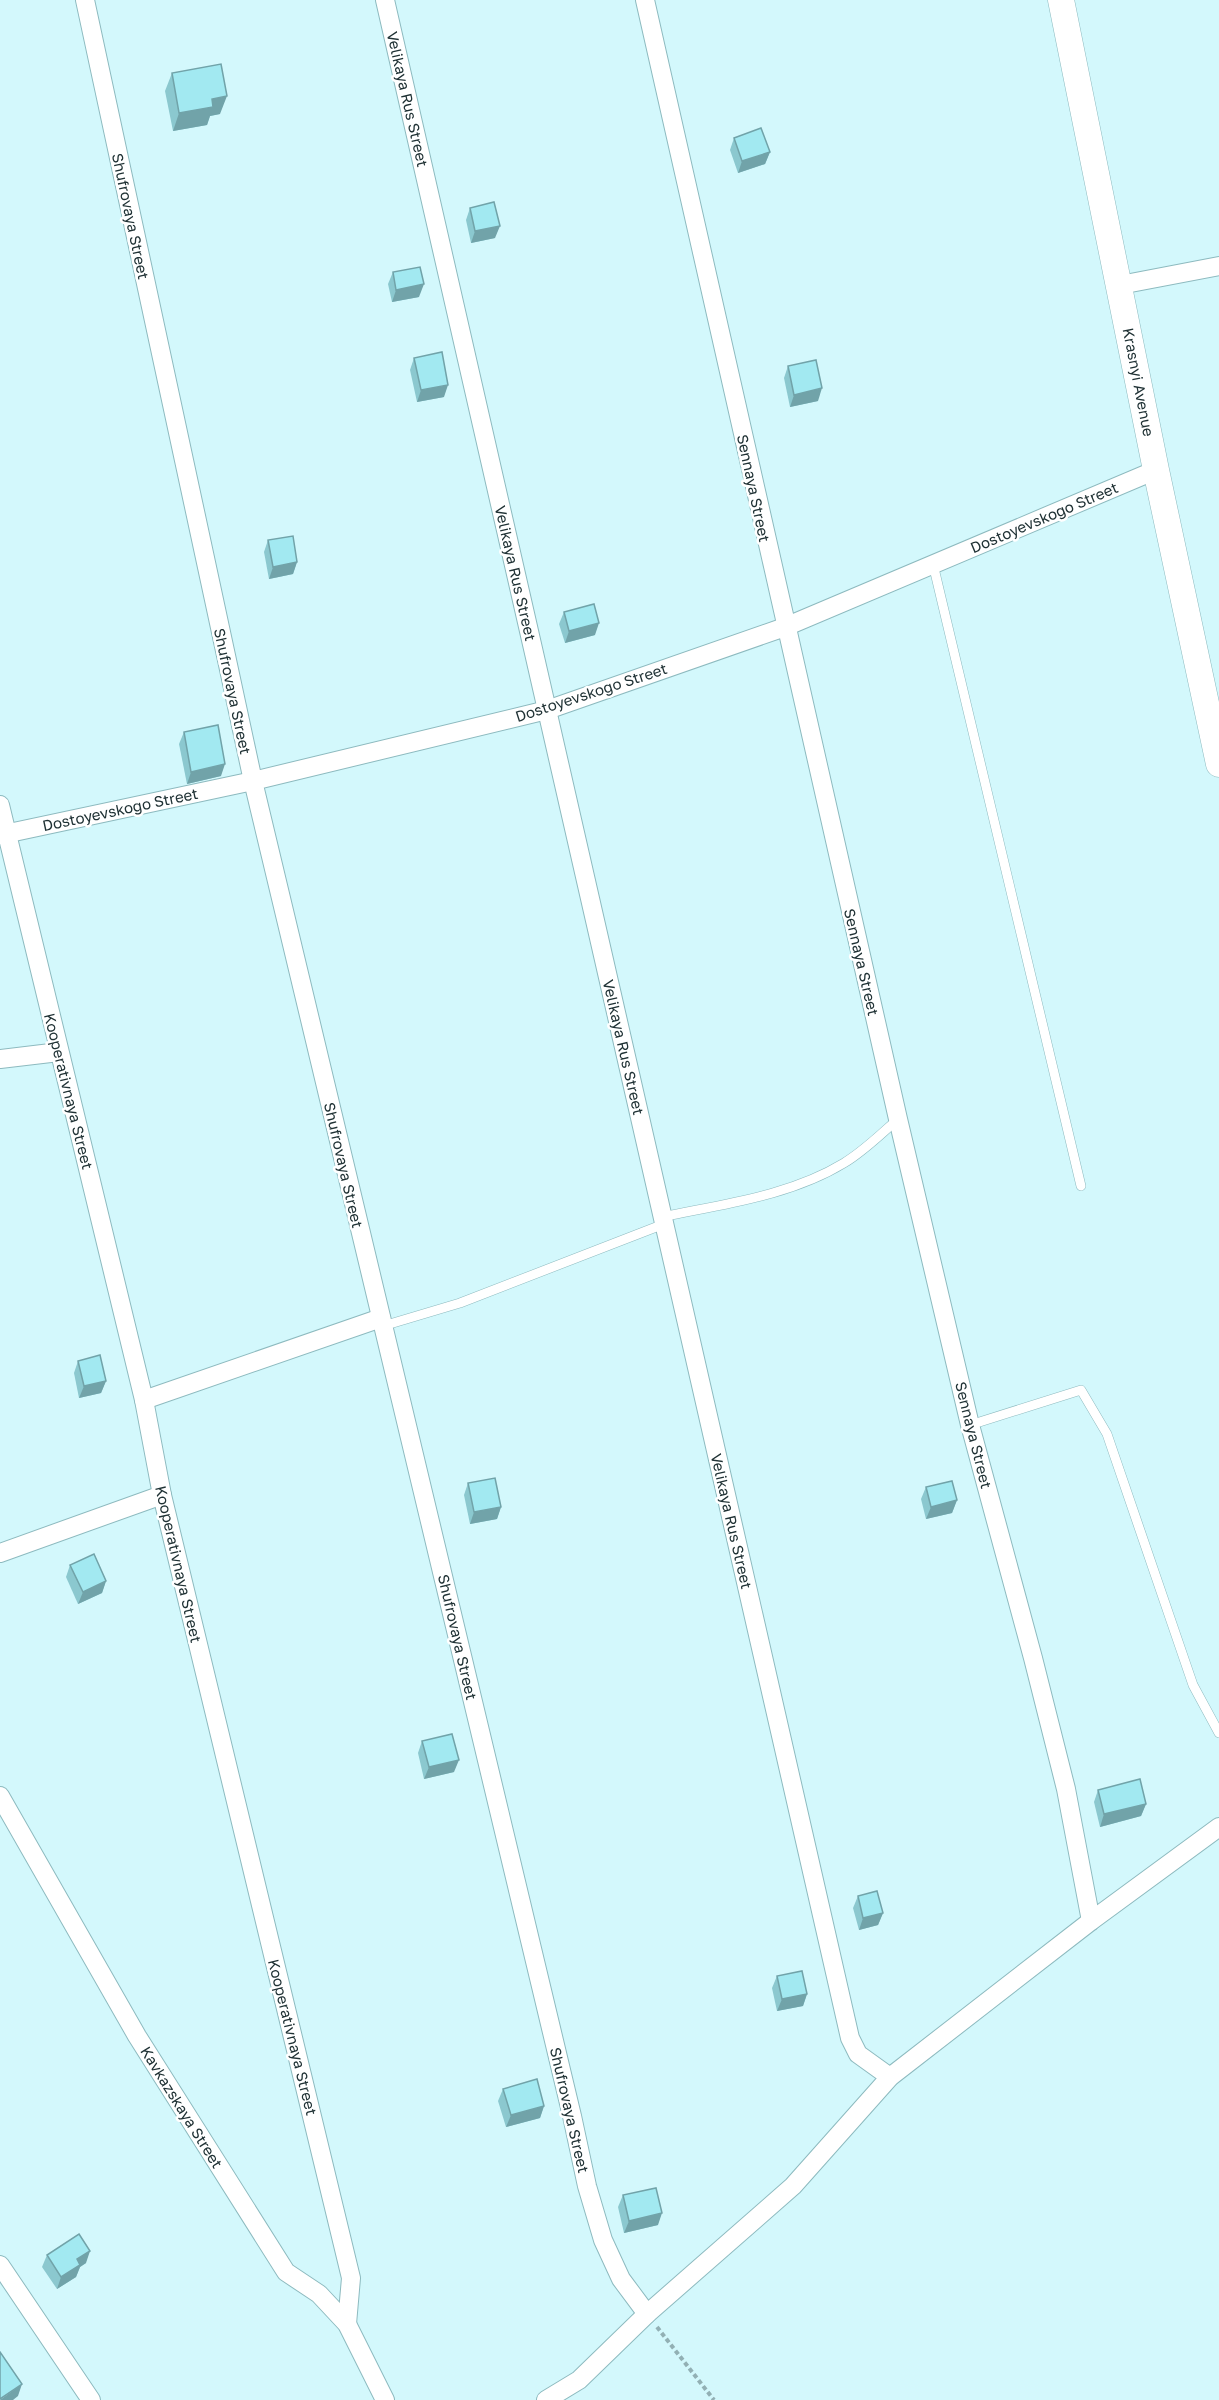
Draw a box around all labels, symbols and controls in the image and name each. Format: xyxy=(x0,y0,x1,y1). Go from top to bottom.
street label: Velikaya Rus Street xyxy=(384,30,432,168)
street label: Shufrovaya Street xyxy=(109,151,153,281)
street label: Krasnyi Avenue xyxy=(1120,326,1158,438)
street label: Sennaya Street xyxy=(734,433,774,543)
street label: Dostoyevskogo Street xyxy=(968,478,1120,556)
street label: Velikaya Rus Street xyxy=(492,504,540,642)
street label: Shufrovaya Street xyxy=(211,626,255,756)
street label: Dostoyevskogo Street xyxy=(513,659,669,725)
street label: Dostoyevskogo Street xyxy=(41,784,199,834)
street label: Sennaya Street xyxy=(841,907,883,1017)
street label: Velikaya Rus Street xyxy=(600,978,648,1116)
street label: Kooperativnaya Street xyxy=(41,1011,97,1171)
street label: Shufrovaya Street xyxy=(321,1100,367,1230)
street label: Sennaya Street xyxy=(952,1380,996,1490)
street label: Velikaya Rus Street xyxy=(708,1452,756,1590)
street label: Kooperativnaya Street xyxy=(152,1484,206,1644)
street label: Shufrovaya Street xyxy=(435,1572,481,1702)
street label: Kooperativnaya Street xyxy=(265,1957,321,2117)
street label: Kavkazskaya Street xyxy=(137,2043,227,2171)
street label: Shufrovaya Street xyxy=(547,2045,593,2175)

